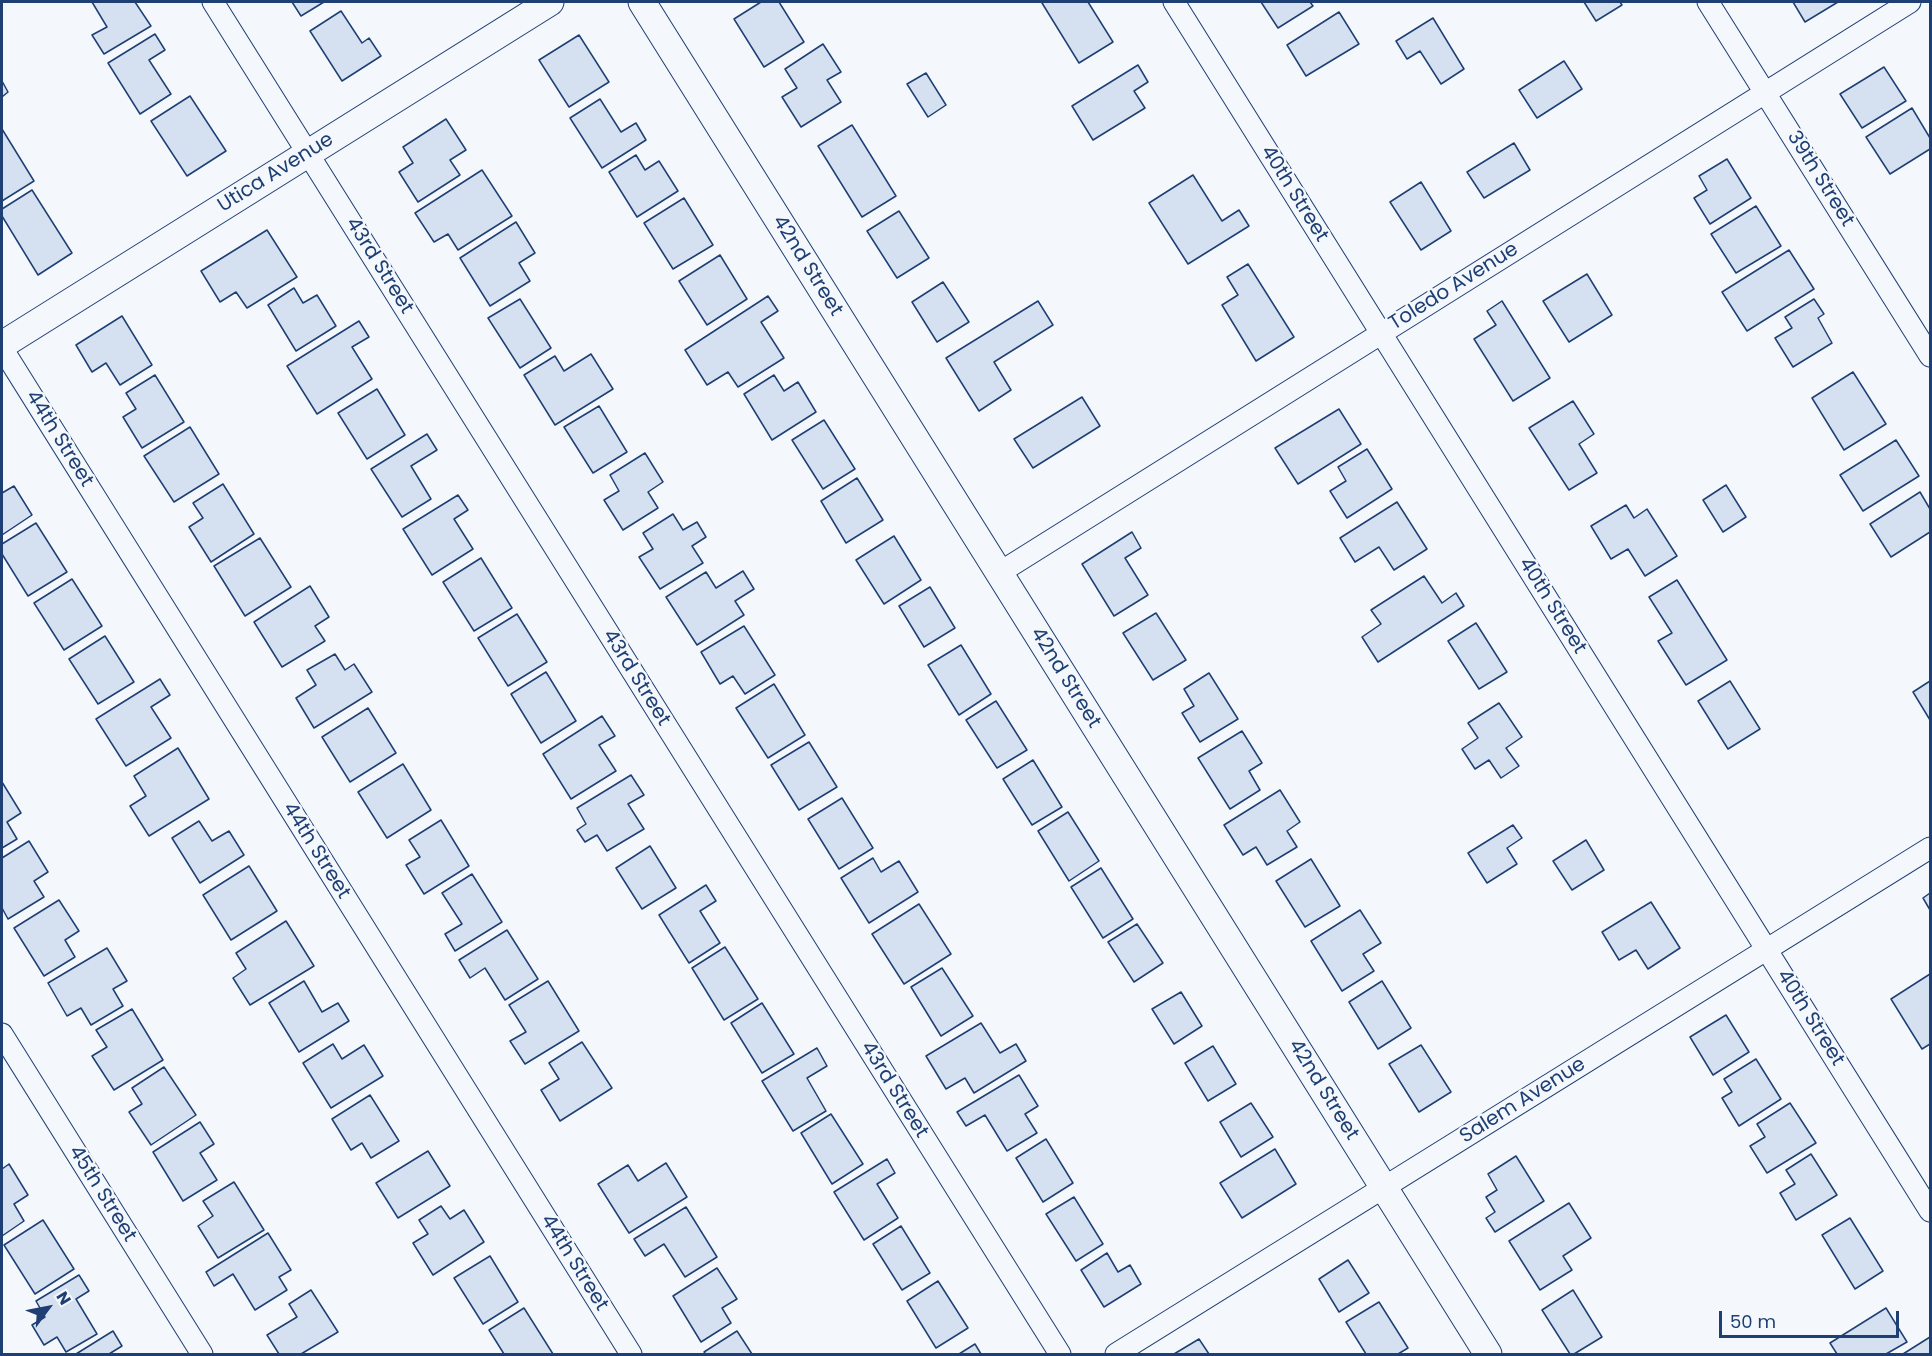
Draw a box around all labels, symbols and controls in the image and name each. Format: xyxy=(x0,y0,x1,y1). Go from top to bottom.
street label: 39th Street xyxy=(1781,127,1859,231)
street label: Utica Avenue xyxy=(214,128,338,218)
street label: 40th Street xyxy=(1255,141,1333,247)
street label: 42nd Street xyxy=(767,211,847,321)
street label: 43rd Street xyxy=(340,213,418,319)
street label: Toledo Avenue xyxy=(1385,238,1523,336)
street label: 44th Street xyxy=(20,386,98,492)
street label: 40th Street xyxy=(1513,553,1591,659)
street label: 42nd Street xyxy=(1025,623,1105,733)
street label: 43rd Street xyxy=(597,625,675,731)
street label: 44th Street xyxy=(277,798,355,904)
street label: 40th Street xyxy=(1771,965,1849,1071)
street label: 42nd Street xyxy=(1283,1035,1363,1145)
street label: 43rd Street xyxy=(855,1037,933,1143)
street label: Salem Avenue xyxy=(1456,1053,1590,1149)
street label: 45th Street xyxy=(63,1141,141,1247)
street label: 44th Street xyxy=(535,1210,613,1316)
north arrow xyxy=(18,1278,78,1338)
text: N xyxy=(51,1287,77,1309)
scale bar xyxy=(1722,1299,1902,1337)
text: 50 m xyxy=(1730,1309,1776,1334)

